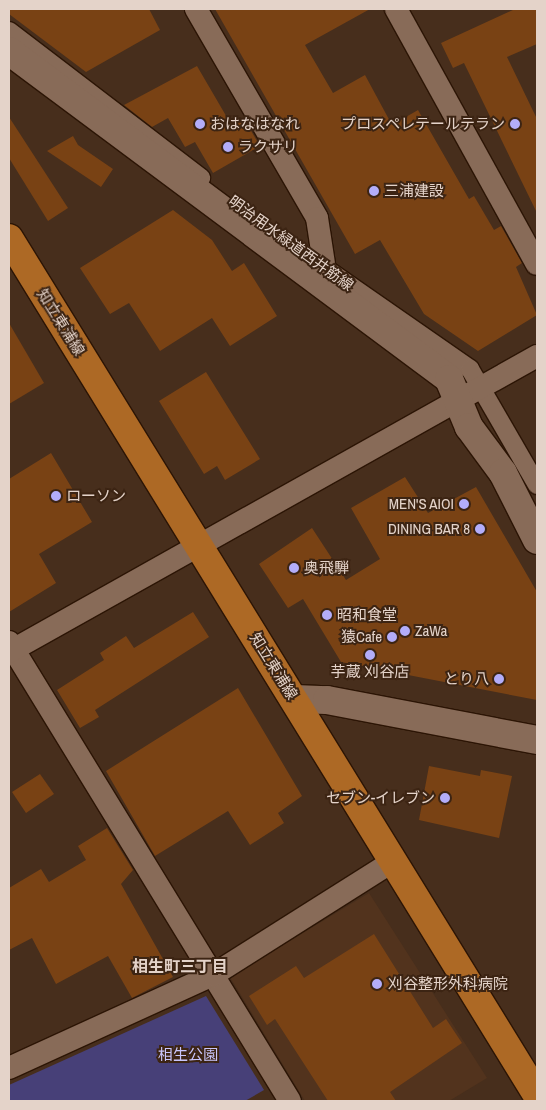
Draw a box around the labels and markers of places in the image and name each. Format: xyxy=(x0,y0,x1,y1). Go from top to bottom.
place label: おはなはなれ xyxy=(210,115,300,133)
place label: プロスペレテールテラン xyxy=(340,115,505,133)
marker: おはなはなれ xyxy=(194,118,206,130)
marker: プロスペレテールテラン xyxy=(509,118,521,130)
place label: ラクサリ xyxy=(238,138,298,156)
marker: ラクサリ xyxy=(222,141,234,153)
place label: 三浦建設 xyxy=(384,182,444,200)
marker: 三浦建設 xyxy=(368,185,380,197)
place label: ローソン xyxy=(66,487,126,505)
marker: ローソン xyxy=(50,490,62,502)
place label: MEN'S AIOI xyxy=(388,495,454,513)
marker: MEN'S AIOI xyxy=(458,498,470,510)
place label: DINING BAR 8 xyxy=(388,520,470,538)
marker: DINING BAR 8 xyxy=(474,523,486,535)
place label: 奥飛騨 xyxy=(304,559,349,577)
marker: 奥飛騨 xyxy=(288,562,300,574)
place label: 昭和食堂 xyxy=(337,606,397,624)
marker: 昭和食堂 xyxy=(321,609,333,621)
place label: ZaWa xyxy=(415,622,447,640)
marker: ZaWa xyxy=(399,625,411,637)
place label: 猿Cafe xyxy=(341,628,382,646)
marker: 猿Cafe xyxy=(386,631,398,643)
marker: 芋蔵 刈谷店 xyxy=(364,649,376,661)
place label: 芋蔵 刈谷店 xyxy=(331,663,409,681)
place label: とり八 xyxy=(444,670,489,688)
marker: とり八 xyxy=(493,673,505,685)
place label: セブン-イレブン xyxy=(326,789,435,807)
marker: セブン-イレブン xyxy=(439,792,451,804)
place label: 刈谷整形外科病院 xyxy=(388,975,508,993)
marker: 刈谷整形外科病院 xyxy=(370,977,384,991)

